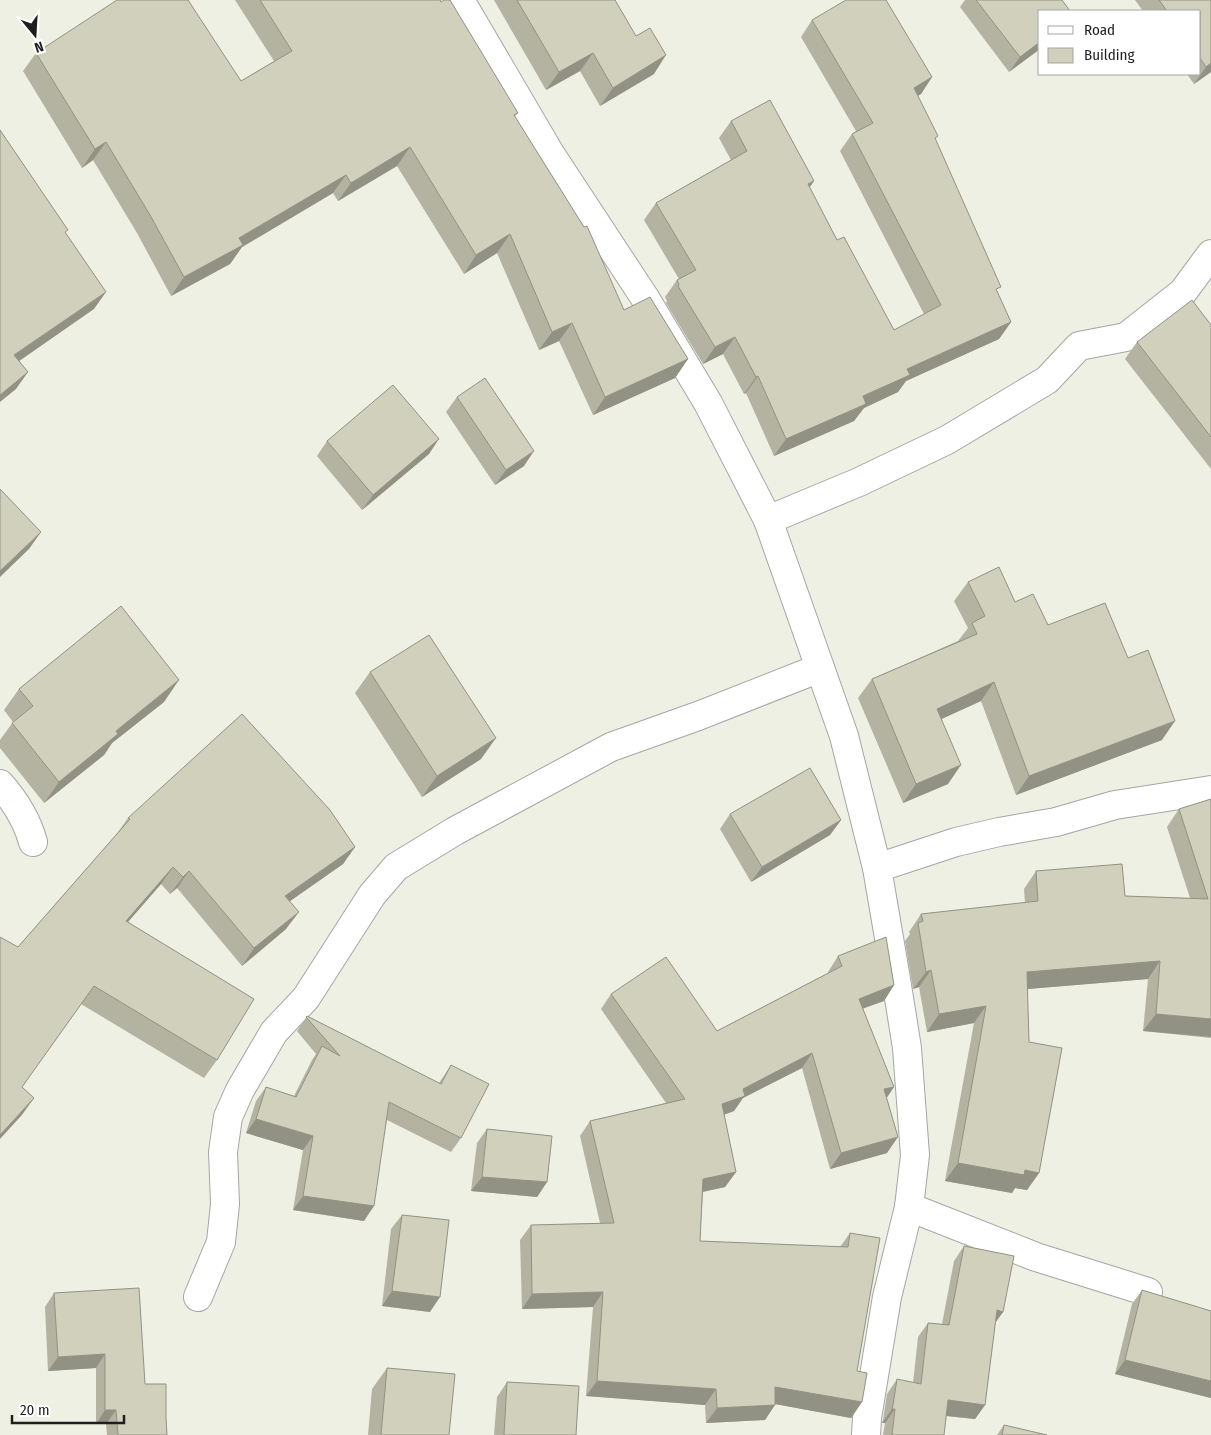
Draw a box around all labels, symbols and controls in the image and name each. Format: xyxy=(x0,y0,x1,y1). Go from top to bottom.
north arrow xyxy=(10,10,60,60)
legend xyxy=(1038,10,1201,75)
text: Road xyxy=(1084,21,1115,39)
text: N xyxy=(32,38,45,56)
text: Building xyxy=(1084,46,1135,64)
scale bar xyxy=(12,1392,125,1424)
text: 20 m xyxy=(20,1401,50,1419)

